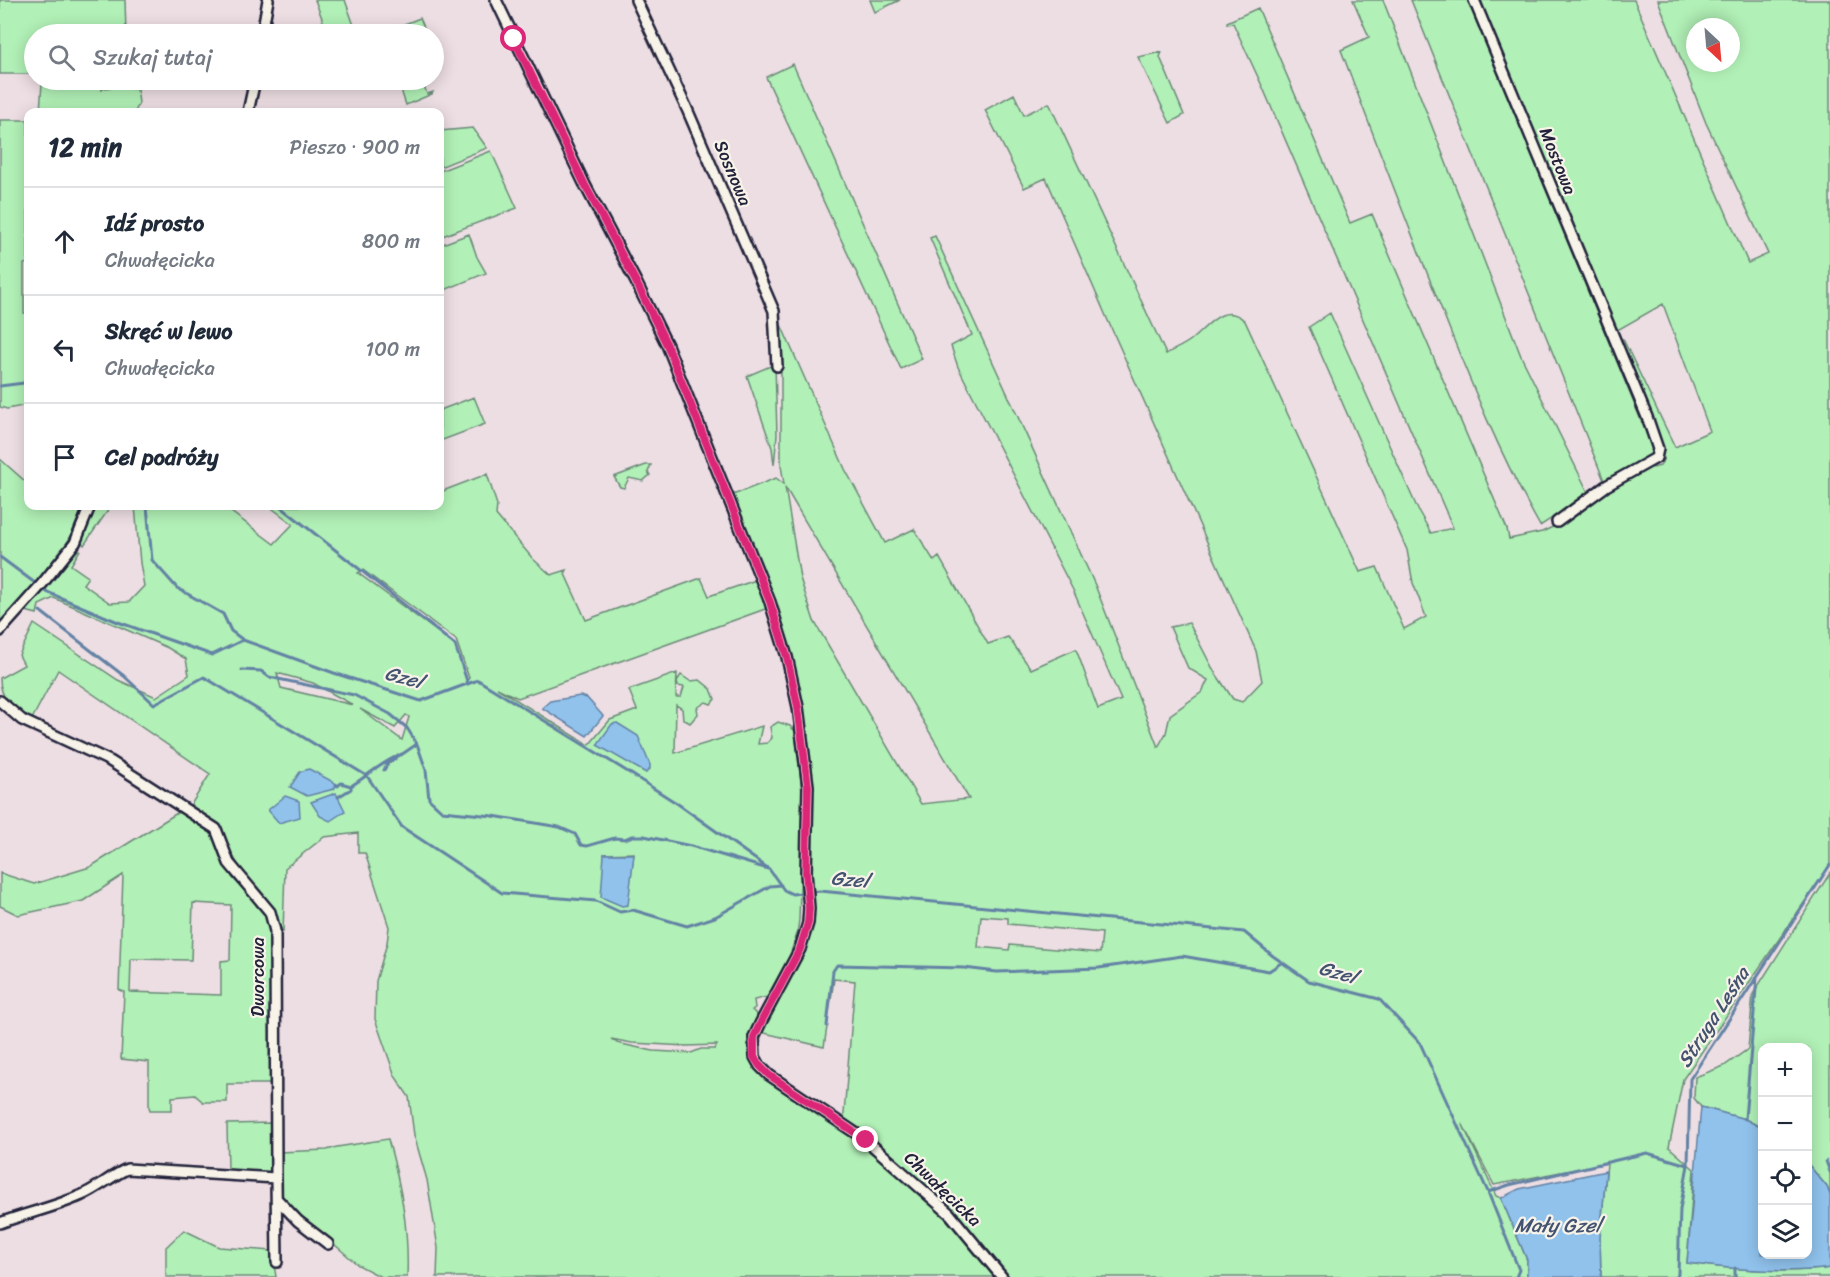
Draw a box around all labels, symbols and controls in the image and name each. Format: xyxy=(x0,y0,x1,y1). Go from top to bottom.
north arrow xyxy=(1686,18,1740,72)
search box xyxy=(24,24,444,90)
route start xyxy=(500,25,526,51)
text: Szukaj tutaj xyxy=(93,38,212,77)
icon: search xyxy=(45,41,78,74)
street label: Mostowa xyxy=(1530,122,1586,200)
text: 12 min xyxy=(48,124,122,170)
text: Pieszo · 900 m xyxy=(290,130,420,165)
street label: Sosnowa xyxy=(705,135,761,211)
text: Idź prosto xyxy=(105,204,204,243)
text: 800 m xyxy=(362,224,420,259)
icon: ahead xyxy=(48,225,81,258)
text: Chwałęcicka xyxy=(105,243,215,278)
text: Skręć w lewo xyxy=(105,312,232,351)
text: 100 m xyxy=(366,332,420,367)
icon: left xyxy=(48,333,81,366)
text: Chwałęcicka xyxy=(105,351,215,386)
text: Cel podróży xyxy=(105,438,218,477)
icon: arrive xyxy=(48,441,81,474)
water label: Gzel xyxy=(381,656,431,700)
water label: Gzel xyxy=(830,860,875,899)
street label: Dworcowa xyxy=(242,937,274,1017)
water label: Gzel xyxy=(1315,950,1365,996)
water label: Struga Leśna xyxy=(1668,958,1760,1075)
map controls xyxy=(1758,1043,1812,1259)
button: + xyxy=(1758,1043,1812,1097)
button: − xyxy=(1758,1097,1812,1151)
route end xyxy=(852,1126,878,1152)
street label: Chwałęcicka xyxy=(896,1143,990,1235)
button: locate xyxy=(1758,1151,1812,1205)
button: layers xyxy=(1758,1205,1812,1259)
water label: Mały Gzel xyxy=(1515,1208,1606,1243)

